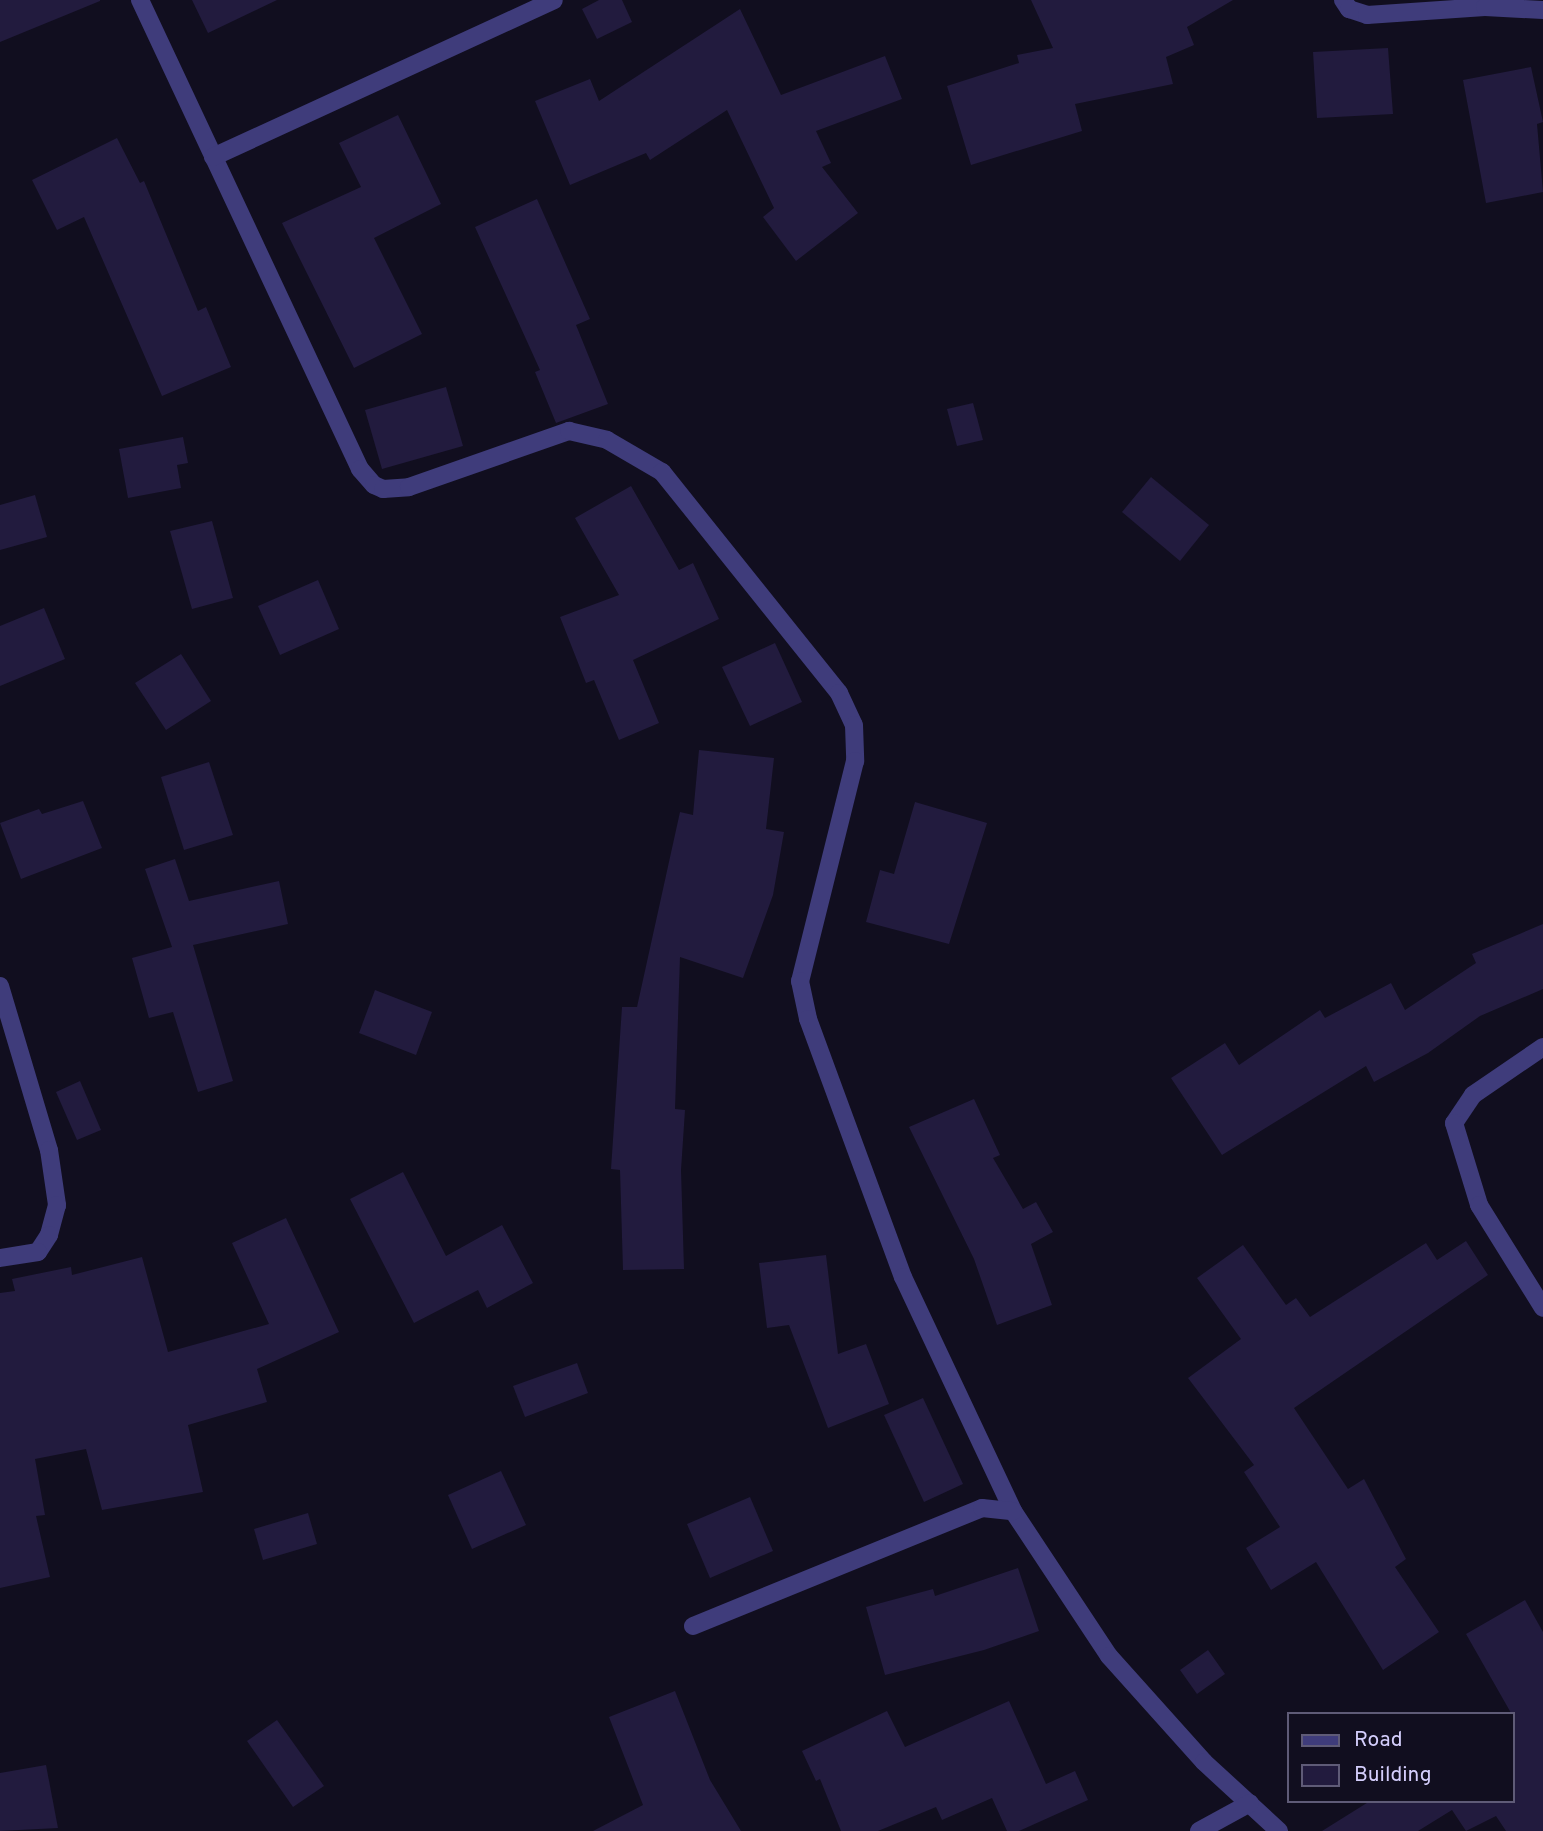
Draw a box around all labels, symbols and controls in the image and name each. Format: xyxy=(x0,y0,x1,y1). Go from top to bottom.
legend xyxy=(1288,1712,1515,1803)
text: Road xyxy=(1354,1727,1403,1754)
text: Building xyxy=(1354,1762,1432,1789)

